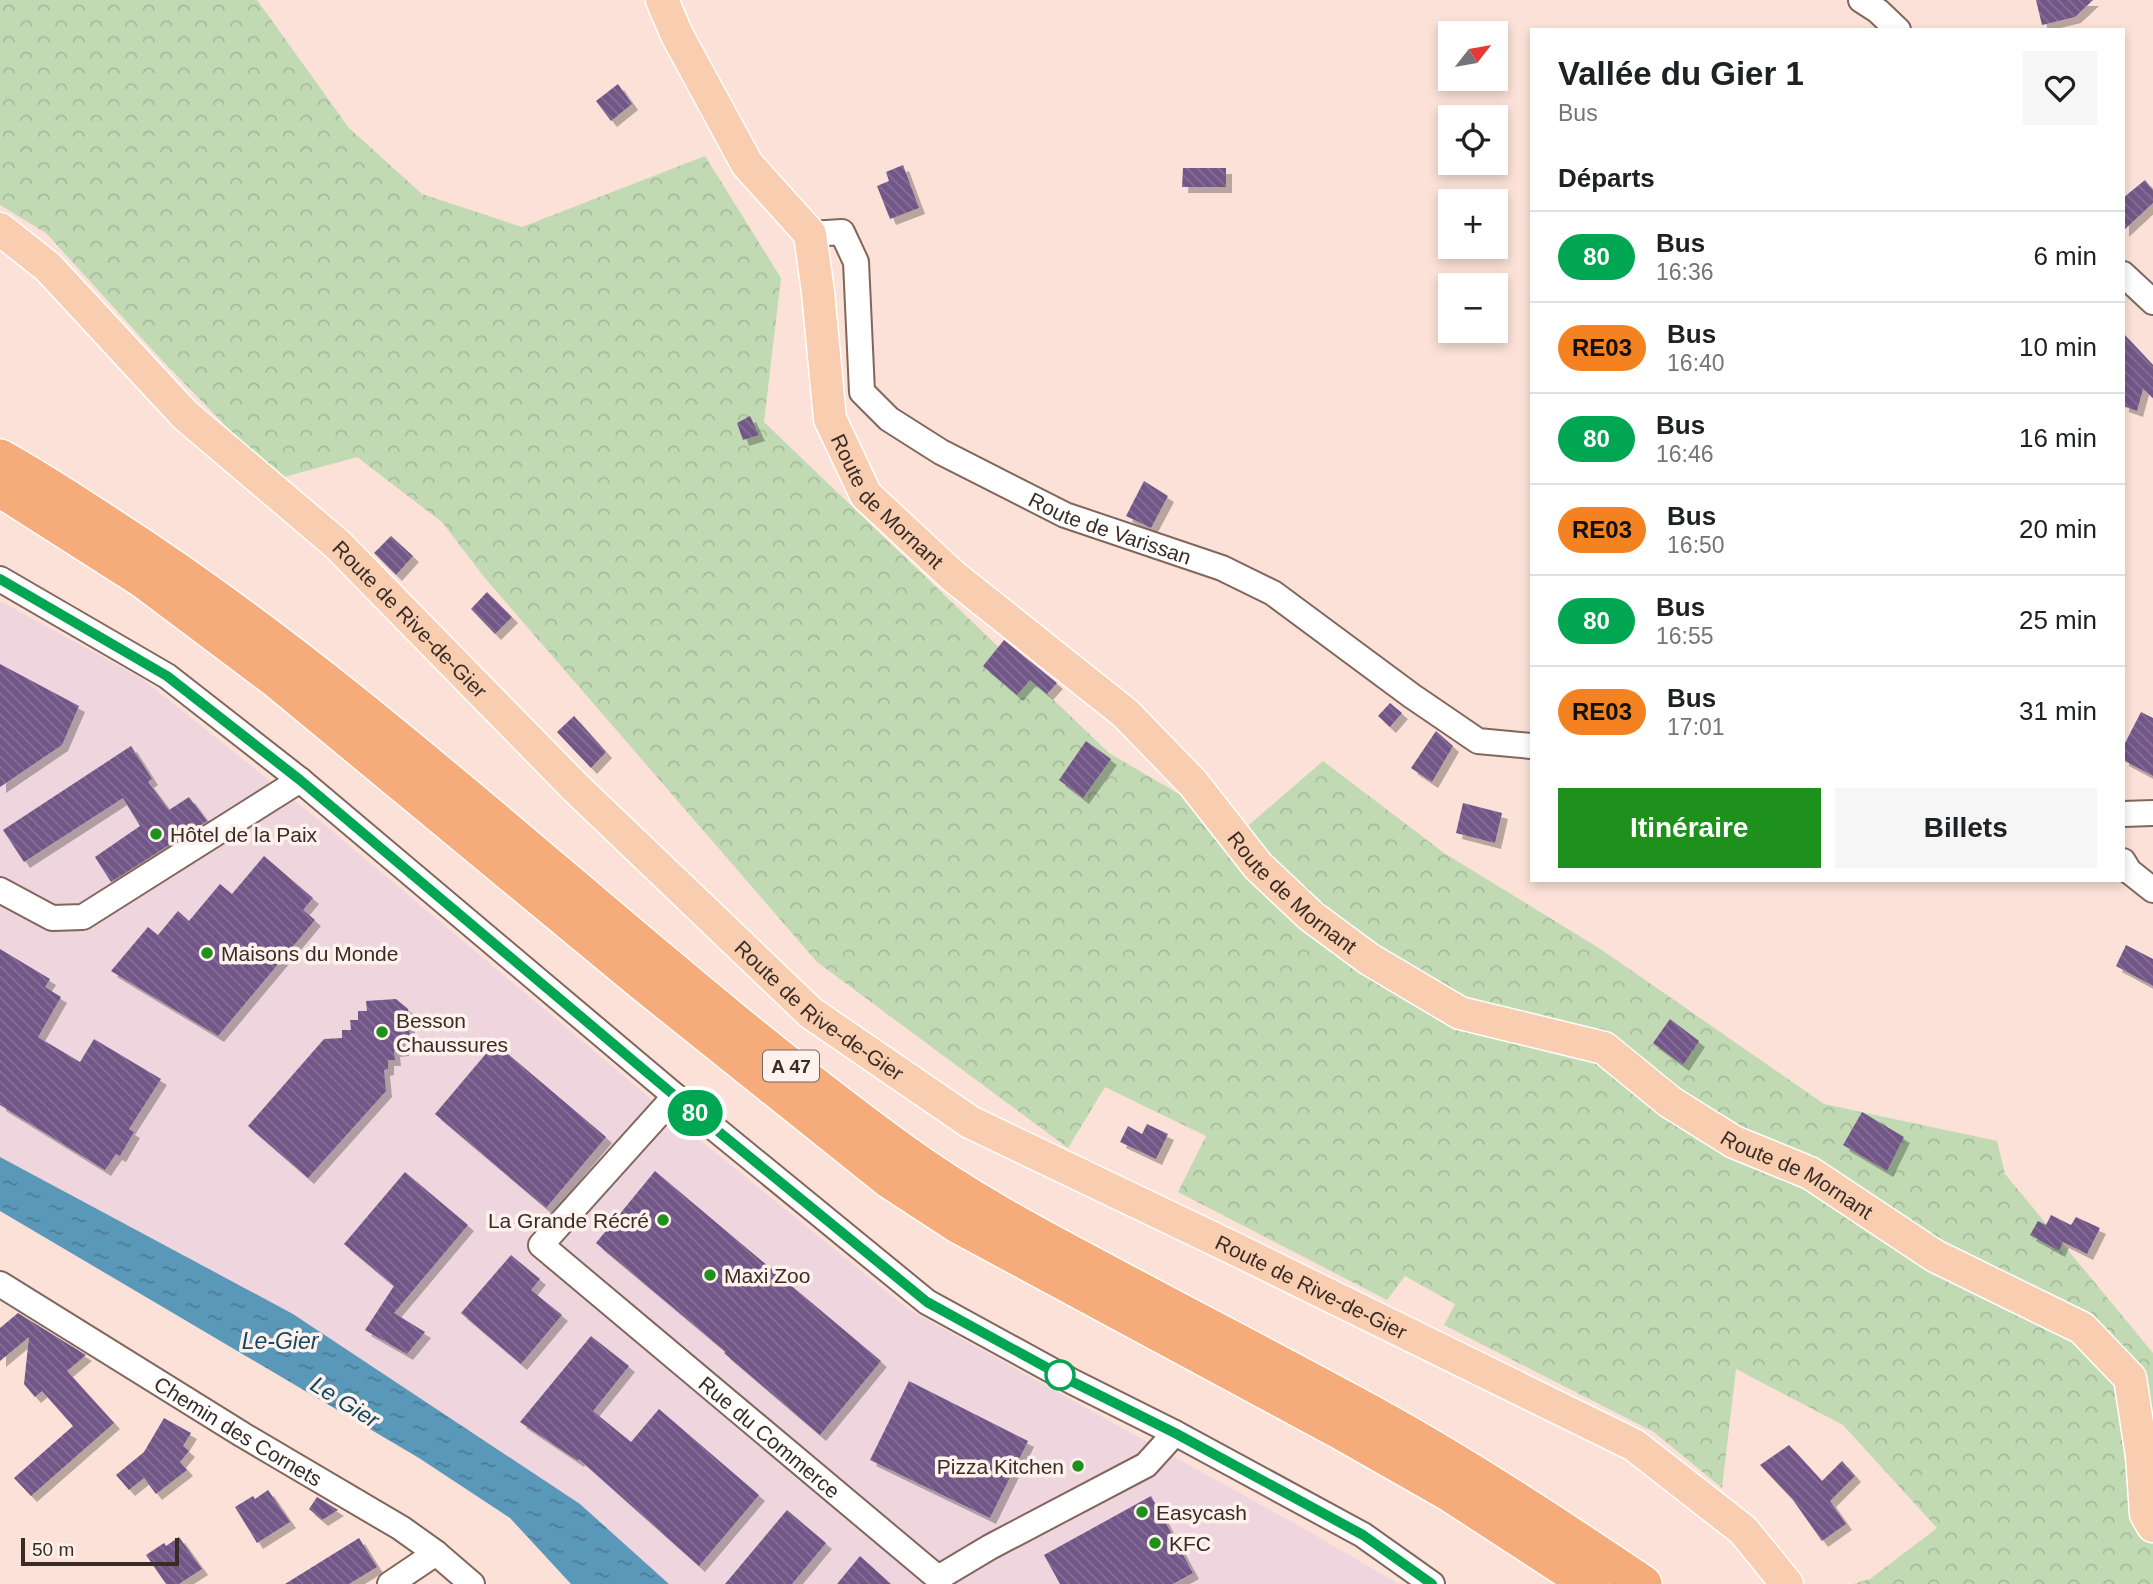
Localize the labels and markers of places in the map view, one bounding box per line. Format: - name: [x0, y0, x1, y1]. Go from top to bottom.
- place label: Hôtel de la Paix: [170, 823, 318, 846]
- marker: Hôtel de la Paix: [148, 826, 164, 842]
- place label: Maisons du Monde: [221, 942, 398, 965]
- marker: Maisons du Monde: [199, 945, 215, 961]
- place label: Besson Chaussures: [396, 1009, 508, 1056]
- marker: Besson Chaussures: [374, 1024, 390, 1040]
- place label: La Grande Récré: [488, 1209, 649, 1232]
- marker: La Grande Récré: [655, 1212, 671, 1228]
- place label: Maxi Zoo: [724, 1264, 810, 1287]
- marker: Maxi Zoo: [702, 1267, 718, 1283]
- unlabelled marker: [1045, 1360, 1075, 1390]
- place label: Pizza Kitchen: [937, 1455, 1064, 1478]
- marker: Pizza Kitchen: [1070, 1458, 1086, 1474]
- place label: Easycash: [1156, 1501, 1247, 1524]
- marker: Easycash: [1134, 1504, 1150, 1520]
- place label: KFC: [1169, 1532, 1211, 1555]
- marker: KFC: [1147, 1535, 1163, 1551]

